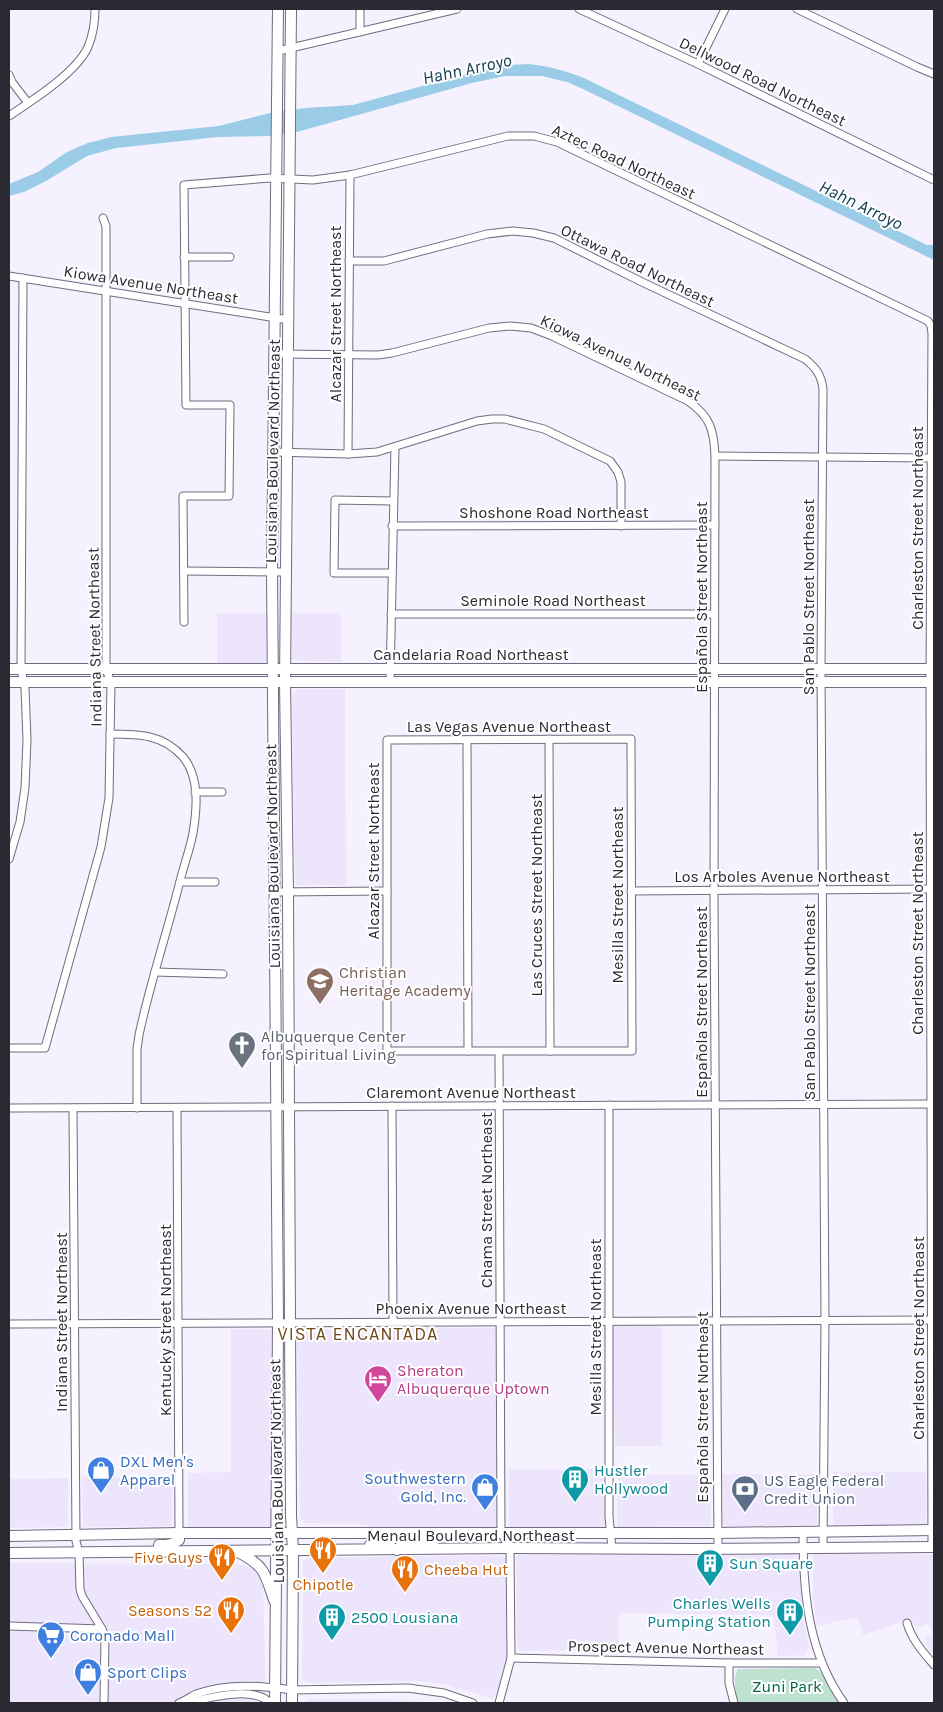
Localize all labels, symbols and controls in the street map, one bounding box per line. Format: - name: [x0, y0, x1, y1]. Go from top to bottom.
- street label: Dellwood Road Northeast: [676, 33, 849, 130]
- water label: Hahn Arroyo: [420, 49, 514, 89]
- street label: Aztec Road Northeast: [549, 120, 699, 203]
- water label: Hahn Arroyo: [816, 175, 907, 235]
- street label: Ottawa Road Northeast: [558, 220, 718, 311]
- street label: Alcazar Street Northeast: [326, 225, 345, 403]
- street label: Kiowa Avenue Northeast: [62, 261, 240, 308]
- street label: Kiowa Avenue Northeast: [537, 310, 704, 405]
- street label: Louisiana Boulevard Northeast: [261, 339, 284, 563]
- street label: Charleston Street Northeast: [908, 426, 927, 630]
- street label: San Pablo Street Northeast: [799, 499, 818, 695]
- street label: Española Street Northeast: [692, 501, 711, 693]
- street label: Shoshone Road Northeast: [459, 503, 649, 522]
- street label: Indiana Street Northeast: [83, 547, 106, 727]
- street label: Seminole Road Northeast: [460, 591, 646, 610]
- street label: Candelaria Road Northeast: [373, 645, 569, 664]
- street label: Las Vegas Avenue Northeast: [407, 717, 611, 736]
- street label: Louisiana Boulevard Northeast: [261, 744, 284, 968]
- street label: Alcazar Street Northeast: [364, 762, 383, 940]
- street label: Las Cruces Street Northeast: [527, 794, 546, 996]
- street label: Mesilla Street Northeast: [608, 807, 627, 983]
- street label: Charleston Street Northeast: [908, 831, 927, 1035]
- street label: Los Arboles Avenue Northeast: [674, 867, 890, 886]
- street label: San Pablo Street Northeast: [800, 904, 819, 1100]
- street label: Española Street Northeast: [692, 906, 711, 1098]
- place label: Christian Heritage Academy: [339, 963, 471, 1000]
- school or university icon: Christian Heritage Academy: [305, 966, 335, 1005]
- place label: Albuquerque Center for Spiritual Living: [261, 1027, 406, 1064]
- church icon: Albuquerque Center for Spiritual Living: [227, 1030, 257, 1069]
- street label: Claremont Avenue Northeast: [366, 1083, 576, 1102]
- street label: Chama Street Northeast: [477, 1112, 496, 1288]
- street label: Kentucky Street Northeast: [156, 1224, 175, 1416]
- street label: Indiana Street Northeast: [52, 1232, 71, 1412]
- street label: Charleston Street Northeast: [909, 1236, 928, 1440]
- street label: Mesilla Street Northeast: [586, 1239, 605, 1415]
- street label: Phoenix Avenue Northeast: [376, 1299, 566, 1318]
- street label: Española Street Northeast: [693, 1311, 712, 1503]
- district label: VISTA ENCANTADA: [278, 1323, 438, 1345]
- street label: Louisiana Boulevard Northeast: [265, 1359, 288, 1583]
- place label: Sheraton Albuquerque Uptown: [397, 1361, 550, 1398]
- hotel icon: Sheraton Albuquerque Uptown: [363, 1364, 393, 1403]
- place label: DXL Men's Apparel: [120, 1452, 194, 1489]
- shop icon: DXL Men's Apparel: [86, 1455, 116, 1494]
- place label: Hustler Hollywood: [594, 1461, 668, 1498]
- building icon: Hustler Hollywood: [560, 1464, 590, 1503]
- place label: Southwestern Gold, Inc.: [364, 1469, 466, 1506]
- place label: US Eagle Federal Credit Union: [764, 1471, 884, 1508]
- shop icon: Southwestern Gold, Inc.: [470, 1472, 500, 1511]
- bank icon: US Eagle Federal Credit Union: [730, 1474, 760, 1513]
- street label: Menaul Boulevard Northeast: [367, 1526, 575, 1545]
- restaurant icon: Chipotle: [308, 1535, 338, 1574]
- restaurant icon: Five Guys: [207, 1542, 237, 1581]
- place label: Five Guys: [134, 1548, 203, 1567]
- building icon: Sun Square: [695, 1548, 725, 1587]
- restaurant icon: Cheeba Hut: [390, 1554, 420, 1593]
- place label: Sun Square: [729, 1554, 813, 1573]
- place label: Cheeba Hut: [424, 1560, 508, 1579]
- place label: Chipotle: [292, 1575, 354, 1594]
- place label: Charles Wells Pumping Station: [647, 1594, 771, 1631]
- restaurant icon: Seasons 52: [216, 1595, 246, 1634]
- building icon: Charles Wells Pumping Station: [775, 1597, 805, 1636]
- place label: Seasons 52: [128, 1601, 212, 1620]
- building icon: 2500 Lousiana: [317, 1602, 347, 1641]
- place label: 2500 Lousiana: [351, 1608, 458, 1627]
- supermarket icon: Coronado Mall: [36, 1620, 66, 1659]
- place label: Coronado Mall: [70, 1626, 175, 1645]
- street label: Prospect Avenue Northeast: [568, 1636, 764, 1659]
- shop icon: Sport Clips: [73, 1657, 103, 1696]
- place label: Sport Clips: [107, 1663, 187, 1682]
- park label: Zuni Park: [752, 1677, 822, 1696]

